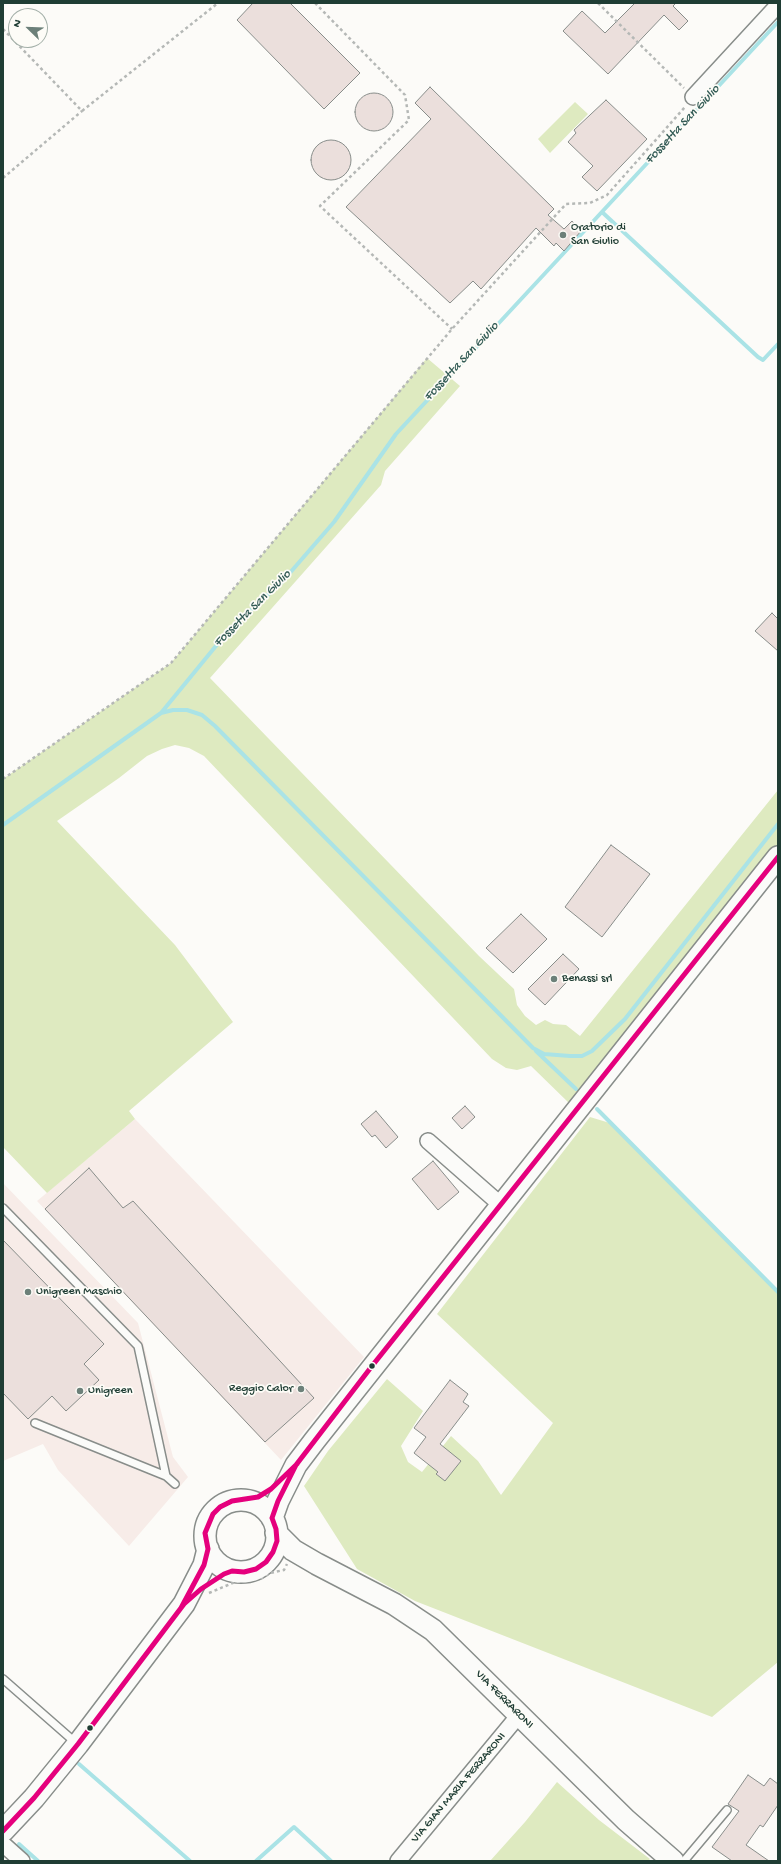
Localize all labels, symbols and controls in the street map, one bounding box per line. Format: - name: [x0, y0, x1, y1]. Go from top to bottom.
- north arrow: [8, 8, 48, 48]
- text: N: [11, 18, 25, 29]
- water label: Fossetta San Giulio: [642, 82, 724, 168]
- place label: Oratorio di San Giulio: [571, 221, 626, 249]
- marker: Oratorio di San Giulio: [558, 230, 568, 240]
- water label: Fossetta San Giulio: [421, 319, 503, 405]
- water label: Fossetta San Giulio: [211, 567, 295, 651]
- place label: Benassi srl: [562, 972, 612, 986]
- marker: Benassi srl: [549, 974, 559, 984]
- place label: Unigreen Maschio: [36, 1285, 122, 1299]
- marker: Unigreen Maschio: [23, 1287, 33, 1297]
- unlabelled marker: [367, 1361, 377, 1371]
- place label: Reggio Calor: [229, 1382, 293, 1396]
- place label: Unigreen: [88, 1384, 132, 1398]
- marker: Reggio Calor: [296, 1384, 306, 1394]
- marker: Unigreen: [75, 1386, 85, 1396]
- street label: VIA FERRARONI: [472, 1668, 536, 1732]
- unlabelled marker: [85, 1723, 95, 1733]
- street label: VIA GIAN MARIA FERRARONI: [409, 1730, 509, 1846]

